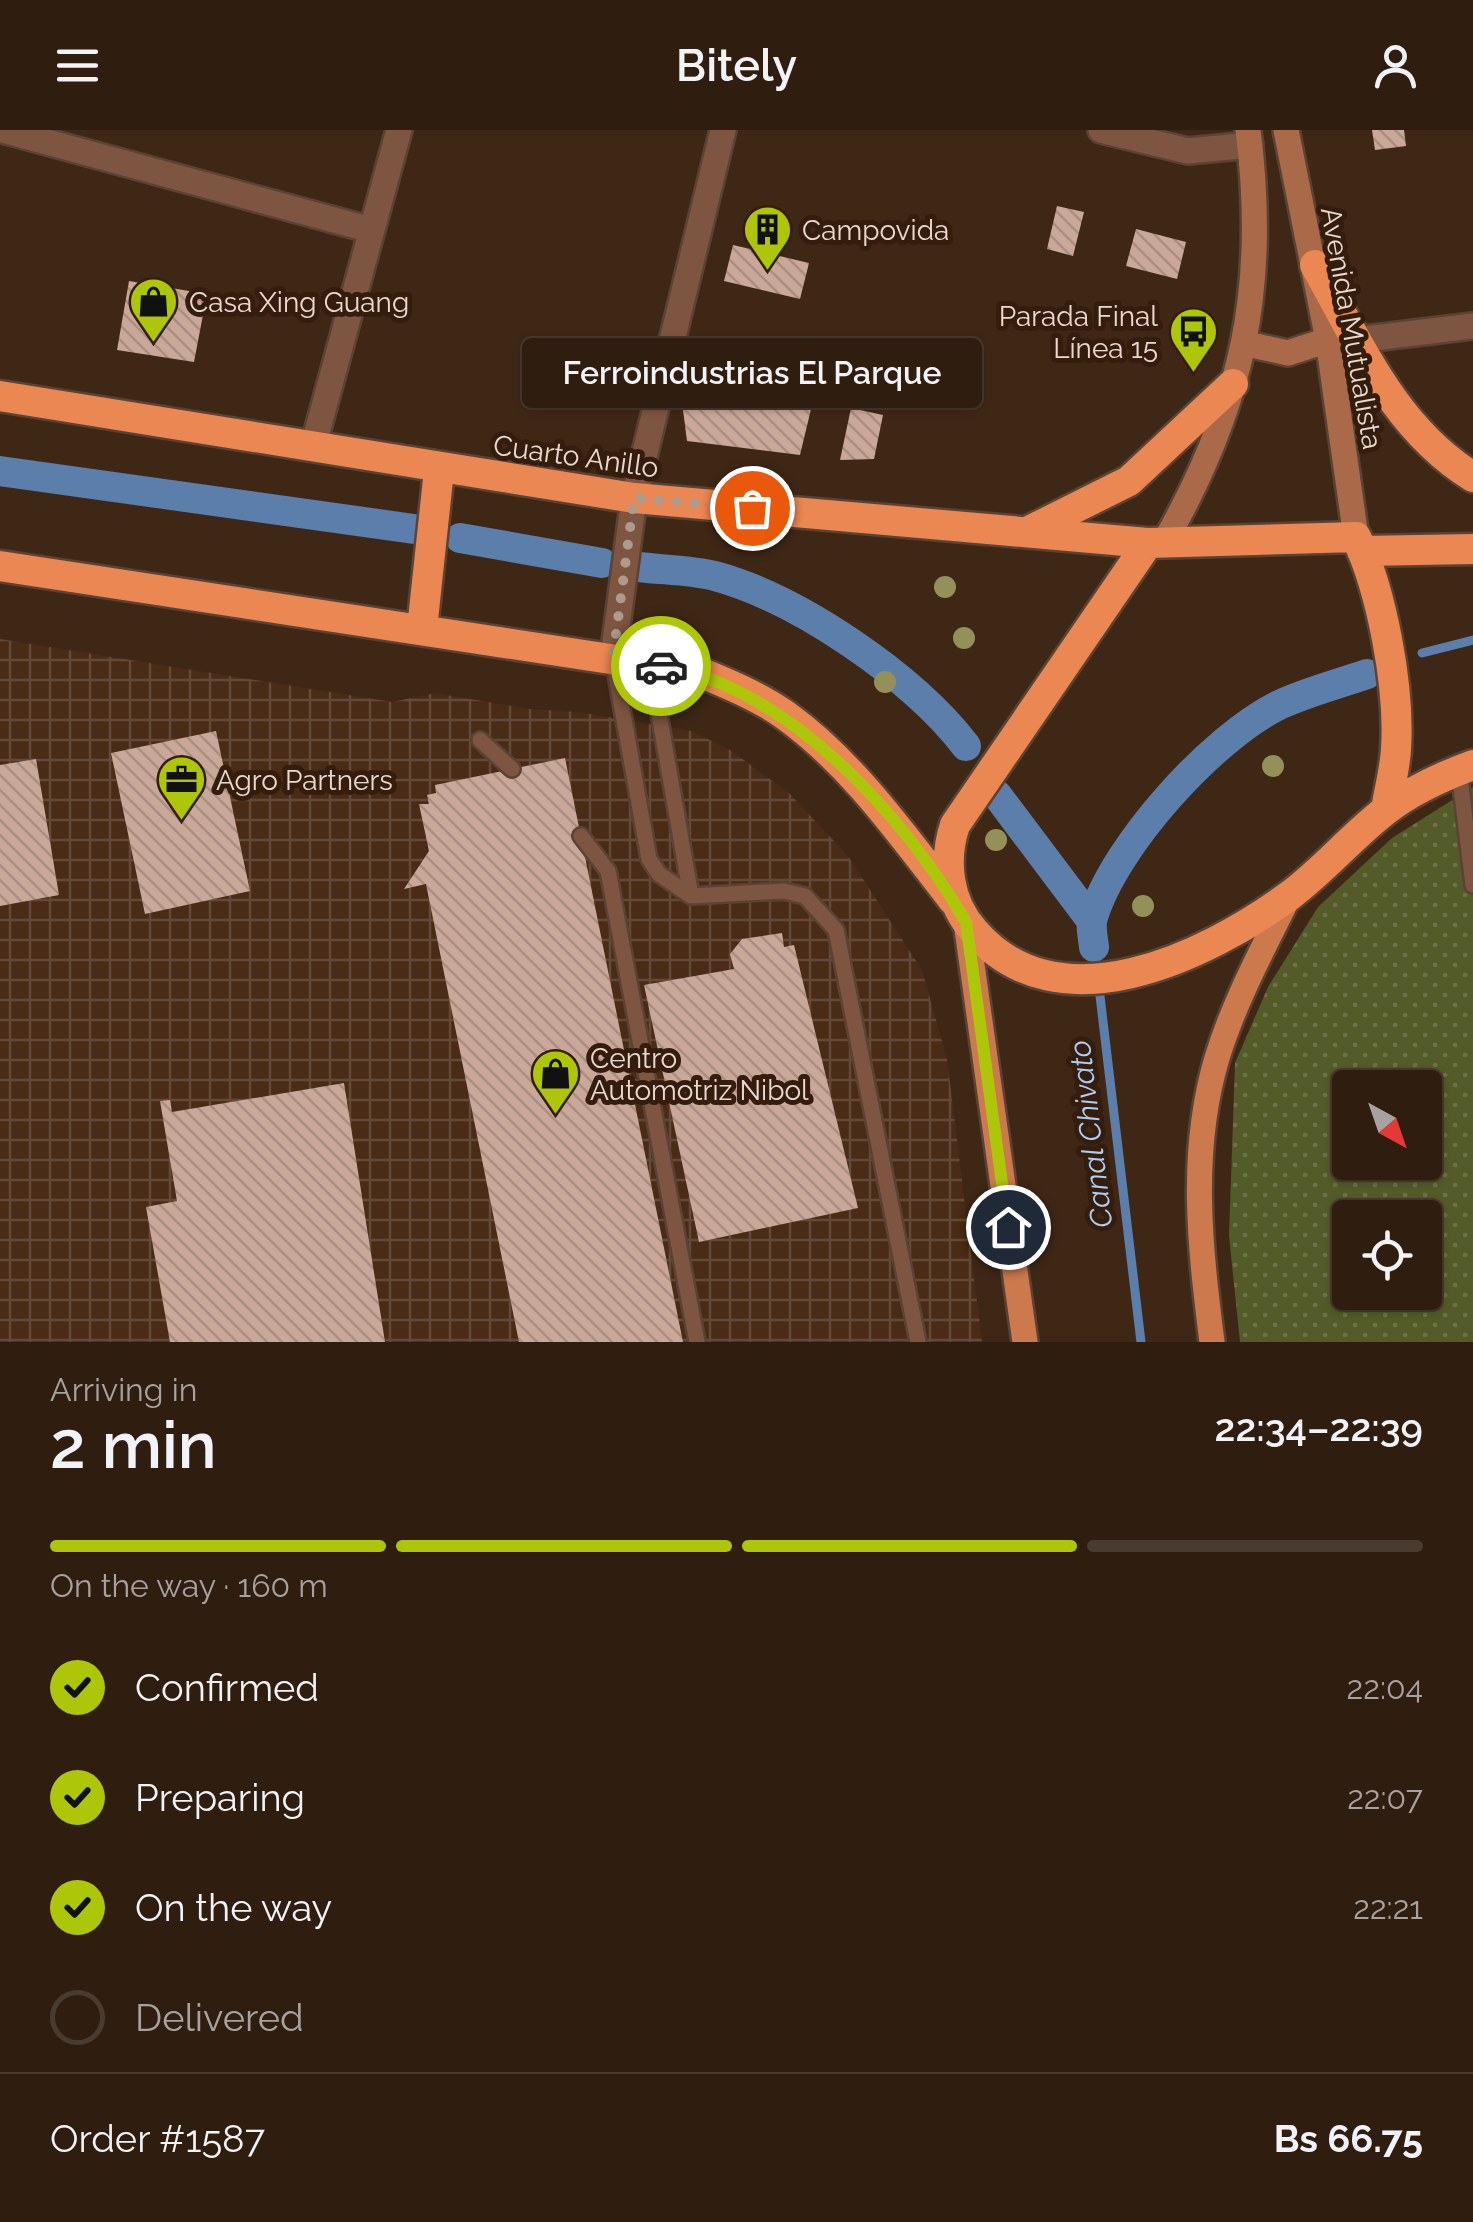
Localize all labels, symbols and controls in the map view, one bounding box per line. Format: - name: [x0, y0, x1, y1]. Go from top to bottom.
- icon: menu: [50, 38, 105, 93]
- icon: person: [1368, 38, 1423, 93]
- text: Bitely: [676, 39, 797, 92]
- building icon: Campovida: [741, 204, 793, 272]
- street label: Avenida Mutualista: [1314, 204, 1389, 452]
- place label: Campovida: [802, 214, 949, 247]
- shop icon: Casa Xing Guang: [128, 276, 180, 344]
- place label: Casa Xing Guang: [189, 286, 409, 319]
- place label: Parada Final Línea 15: [999, 300, 1158, 365]
- bus stop icon: Parada Final Línea 15: [1167, 306, 1219, 374]
- callout: Ferroindustrias El Parque: [522, 338, 982, 408]
- text: Ferroindustrias El Parque: [562, 354, 942, 391]
- street label: Cuarto Anillo: [491, 429, 661, 484]
- pin: [710, 466, 795, 551]
- icon: bag: [725, 481, 780, 536]
- courier: [611, 616, 711, 716]
- icon: car: [634, 639, 689, 694]
- office icon: Agro Partners: [155, 754, 207, 822]
- place label: Agro Partners: [216, 764, 393, 797]
- water label: Canal Chivato: [1062, 1038, 1119, 1230]
- place label: Centro Automotriz Nibol: [590, 1042, 809, 1107]
- shop icon: Centro Automotriz Nibol: [529, 1048, 581, 1116]
- north arrow: [1332, 1070, 1442, 1180]
- map controls: [1332, 1070, 1442, 1310]
- pin: [966, 1185, 1051, 1270]
- icon: home: [981, 1200, 1036, 1255]
- button: locate: [1332, 1200, 1442, 1310]
- text: Arriving in: [50, 1371, 197, 1408]
- text: 22:34–22:39: [1215, 1405, 1423, 1450]
- text: 2 min: [50, 1407, 217, 1483]
- text: On the way · 160 m: [50, 1567, 328, 1604]
- icon: check: [50, 1660, 105, 1715]
- text: Confirmed: [135, 1665, 319, 1710]
- text: 22:04: [1347, 1669, 1423, 1706]
- icon: check: [50, 1770, 105, 1825]
- text: Preparing: [135, 1775, 305, 1820]
- text: 22:07: [1347, 1779, 1423, 1816]
- icon: check: [50, 1880, 105, 1935]
- text: On the way: [135, 1885, 332, 1930]
- text: 22:21: [1353, 1889, 1423, 1926]
- text: Delivered: [135, 1995, 304, 2040]
- text: Order #1587: [50, 2116, 265, 2161]
- text: Bs 66.75: [1274, 2116, 1423, 2161]

